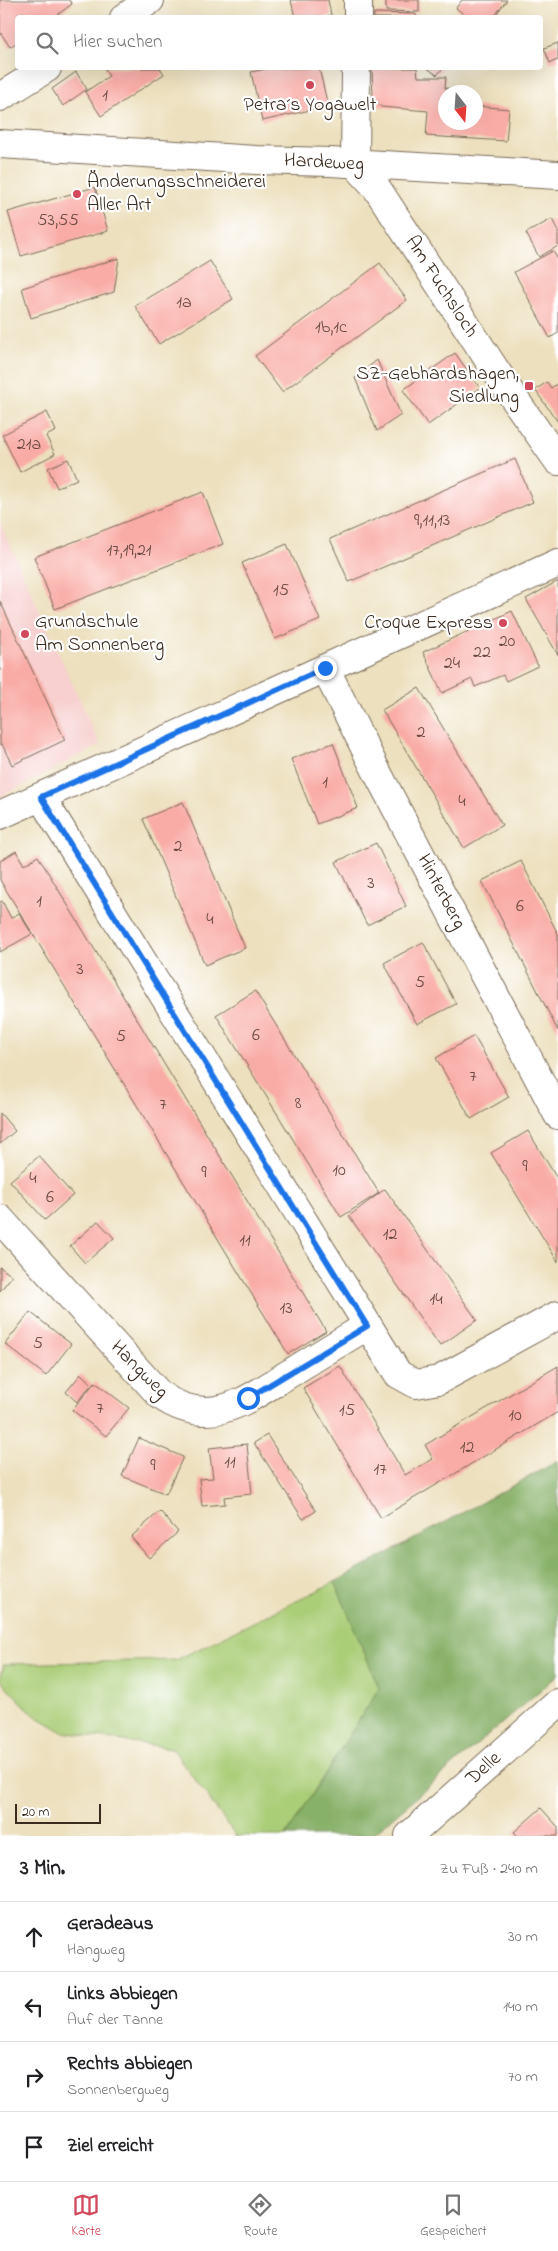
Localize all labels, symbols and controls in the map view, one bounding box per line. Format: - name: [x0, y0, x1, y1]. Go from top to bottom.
- search box: [15, 15, 543, 70]
- icon: search: [33, 29, 61, 57]
- text: Hier suchen: [73, 29, 162, 56]
- marker: Petra´s Yogawelt: [304, 79, 316, 91]
- house number: 1: [102, 83, 108, 109]
- north arrow: [438, 85, 483, 130]
- place label: Petra´s Yogawelt: [244, 91, 377, 121]
- street label: Hardeweg: [283, 146, 365, 181]
- place label: Änderungsschneiderei Aller Art: [87, 168, 266, 220]
- marker: Änderungsschneiderei Aller Art: [71, 188, 83, 200]
- house number: 53,55: [37, 208, 79, 234]
- street label: Am Fuchsloch: [397, 230, 485, 344]
- house number: 1a: [176, 290, 192, 316]
- house number: 1b,1c: [315, 315, 347, 341]
- place label: SZ-Gebhardshagen, Siedlung: [356, 360, 519, 413]
- marker: SZ-Gebhardshagen, Siedlung: [523, 380, 535, 392]
- house number: 21a: [17, 432, 41, 458]
- house number: 9,11,13: [414, 508, 450, 534]
- house number: 17,19,21: [106, 538, 152, 564]
- house number: 15: [273, 578, 289, 604]
- place label: Grundschule Am Sonnenberg: [35, 608, 164, 661]
- place label: Croque Express: [364, 609, 493, 638]
- marker: Croque Express: [497, 617, 509, 629]
- marker: Grundschule Am Sonnenberg: [19, 628, 31, 640]
- house number: 20: [499, 629, 516, 655]
- house number: 22: [473, 640, 491, 666]
- house number: 24: [444, 651, 461, 677]
- route end: [314, 657, 337, 680]
- house number: 2: [417, 720, 426, 746]
- house number: 1: [322, 770, 328, 796]
- house number: 4: [458, 789, 466, 815]
- house number: 2: [174, 834, 183, 860]
- street label: Hinterberg: [408, 849, 473, 935]
- house number: 3: [367, 871, 375, 897]
- house number: 1: [36, 889, 42, 915]
- house number: 6: [516, 894, 524, 920]
- house number: 4: [206, 907, 214, 933]
- house number: 3: [76, 957, 84, 983]
- house number: 5: [415, 970, 425, 996]
- house number: 6: [252, 1023, 260, 1049]
- house number: 5: [116, 1024, 126, 1050]
- house number: 7: [469, 1064, 477, 1090]
- house number: 8: [295, 1091, 302, 1117]
- house number: 7: [159, 1092, 167, 1118]
- house number: 9: [522, 1154, 528, 1180]
- house number: 10: [332, 1158, 346, 1184]
- house number: 9: [201, 1160, 207, 1186]
- house number: 4: [29, 1166, 37, 1192]
- house number: 6: [46, 1185, 54, 1211]
- house number: 12: [383, 1222, 397, 1248]
- house number: 11: [239, 1228, 251, 1254]
- house number: 14: [429, 1287, 443, 1313]
- house number: 13: [279, 1296, 293, 1322]
- house number: 5: [33, 1331, 43, 1357]
- street label: Hangweg: [102, 1334, 175, 1407]
- route start: [237, 1387, 260, 1410]
- house number: 7: [96, 1396, 104, 1422]
- house number: 15: [339, 1398, 355, 1424]
- house number: 10: [508, 1403, 522, 1429]
- house number: 12: [460, 1435, 474, 1461]
- house number: 11: [224, 1450, 236, 1476]
- house number: 9: [150, 1453, 156, 1479]
- house number: 17: [373, 1457, 387, 1483]
- street label: Delle: [459, 1745, 508, 1794]
- scale bar: [15, 1801, 101, 1824]
- text: 20 m: [22, 1802, 49, 1823]
- text: 3 Min.: [20, 1854, 65, 1884]
- text: Zu Fuß · 240 m: [440, 1857, 538, 1881]
- text: Geradeaus: [67, 1911, 154, 1938]
- icon: ahead: [20, 1923, 48, 1951]
- text: 30 m: [508, 1925, 538, 1949]
- text: Hangweg: [67, 1938, 125, 1962]
- text: Links abbiegen: [67, 1981, 178, 2008]
- icon: left: [20, 1993, 48, 2021]
- text: 140 m: [503, 1995, 538, 2019]
- text: Auf der Tanne: [67, 2008, 163, 2032]
- text: Rechts abbiegen: [67, 2051, 192, 2078]
- icon: right: [20, 2063, 48, 2091]
- text: 70 m: [508, 2065, 538, 2089]
- text: Sonnenbergweg: [67, 2078, 169, 2102]
- icon: arrive: [20, 2133, 48, 2161]
- text: Ziel erreicht: [67, 2133, 154, 2160]
- tab: Karte: [71, 2191, 101, 2242]
- tab: Route: [243, 2191, 277, 2242]
- tab: Gespeichert: [420, 2191, 487, 2242]

